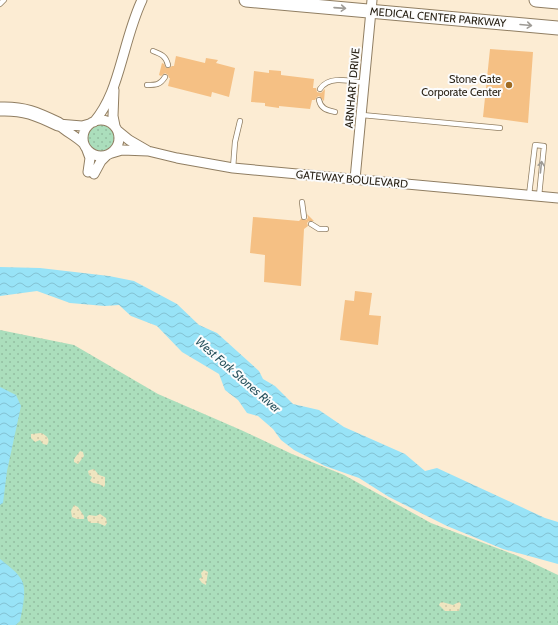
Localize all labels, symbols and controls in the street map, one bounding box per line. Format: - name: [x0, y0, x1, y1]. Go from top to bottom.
- street label: MEDICAL CENTER PARKWAY: [369, 4, 507, 30]
- one-way arrow: [333, 5, 346, 12]
- one-way arrow: [519, 21, 532, 28]
- street label: ARNHART DRIVE: [342, 47, 362, 129]
- place label: Stone Gate Corporate Center: [421, 72, 502, 99]
- marker: Stone Gate Corporate Center: [504, 80, 514, 90]
- one-way arrow: [538, 161, 545, 174]
- street label: GATEWAY BOULEVARD: [295, 167, 409, 191]
- water label: West Fork Stones River: [193, 334, 285, 417]

